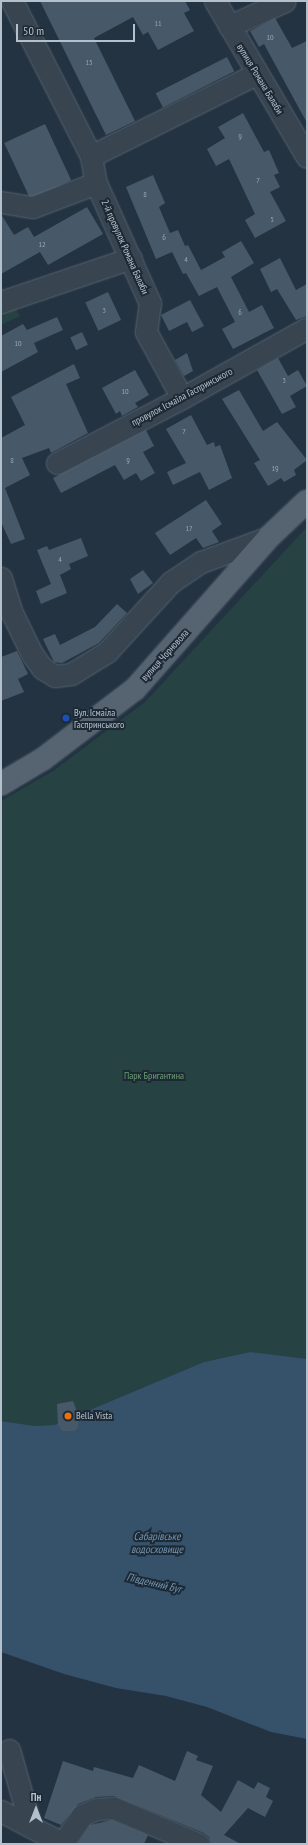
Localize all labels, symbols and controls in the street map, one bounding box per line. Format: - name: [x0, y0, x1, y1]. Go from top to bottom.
- scale bar: [18, 16, 137, 42]
- house number: 11: [154, 19, 162, 29]
- text: 50 m: [23, 23, 44, 38]
- house number: 10: [266, 33, 274, 43]
- street label: вулиця Романа Балаби: [234, 42, 286, 116]
- house number: 15: [85, 58, 93, 68]
- house number: 9: [238, 132, 242, 142]
- house number: 7: [256, 176, 260, 186]
- house number: 8: [143, 190, 147, 200]
- street label: 2-й провулок Романа Балаби: [99, 198, 151, 296]
- house number: 5: [270, 215, 274, 225]
- house number: 6: [162, 233, 166, 243]
- house number: 12: [38, 240, 46, 250]
- house number: 4: [184, 255, 188, 265]
- house number: 3: [102, 306, 106, 316]
- house number: 6: [238, 308, 242, 318]
- house number: 10: [14, 339, 22, 349]
- street label: провулок Ісмаїла Гаспринського: [129, 365, 235, 429]
- house number: 3: [282, 376, 286, 386]
- house number: 10: [121, 387, 129, 397]
- house number: 7: [182, 427, 186, 437]
- house number: 8: [10, 456, 14, 466]
- house number: 9: [126, 456, 130, 466]
- house number: 19: [271, 464, 279, 474]
- house number: 17: [185, 524, 193, 534]
- house number: 4: [58, 555, 62, 565]
- street label: вулиця Чорновола: [139, 627, 191, 683]
- place label: Вул. Ісмаїла Гаспринського: [74, 706, 124, 730]
- marker: Вул. Ісмаїла Гаспринського: [61, 713, 71, 723]
- park label: Парк Бригантина: [124, 1070, 184, 1082]
- place label: Bella Vista: [76, 1410, 113, 1422]
- marker: Bella Vista: [63, 1411, 73, 1421]
- water label: Сабарівське водосховище: [131, 1530, 183, 1556]
- water label: Південний Буг: [125, 1570, 183, 1596]
- north arrow: [16, 1789, 56, 1829]
- text: Пн: [31, 1790, 41, 1804]

